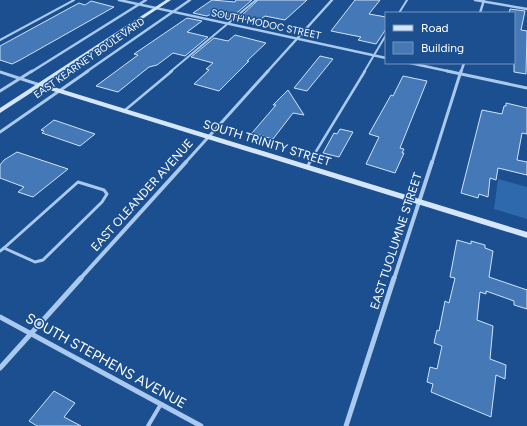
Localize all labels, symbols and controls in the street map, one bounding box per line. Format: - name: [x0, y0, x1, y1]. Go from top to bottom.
- street label: SOUTH MODOC STREET: [210, 6, 323, 42]
- legend: [385, 12, 515, 64]
- street label: EAST KEARNEY BOULEVARD: [31, 15, 147, 101]
- text: Road: [421, 21, 449, 35]
- text: Building: [421, 41, 464, 55]
- street label: SOUTH TRINITY STREET: [201, 117, 333, 169]
- street label: EAST OLEANDER AVENUE: [88, 136, 196, 254]
- street label: EAST TUOLUMNE STREET: [367, 170, 425, 311]
- street label: SOUTH STEPHENS AVENUE: [23, 310, 189, 412]

